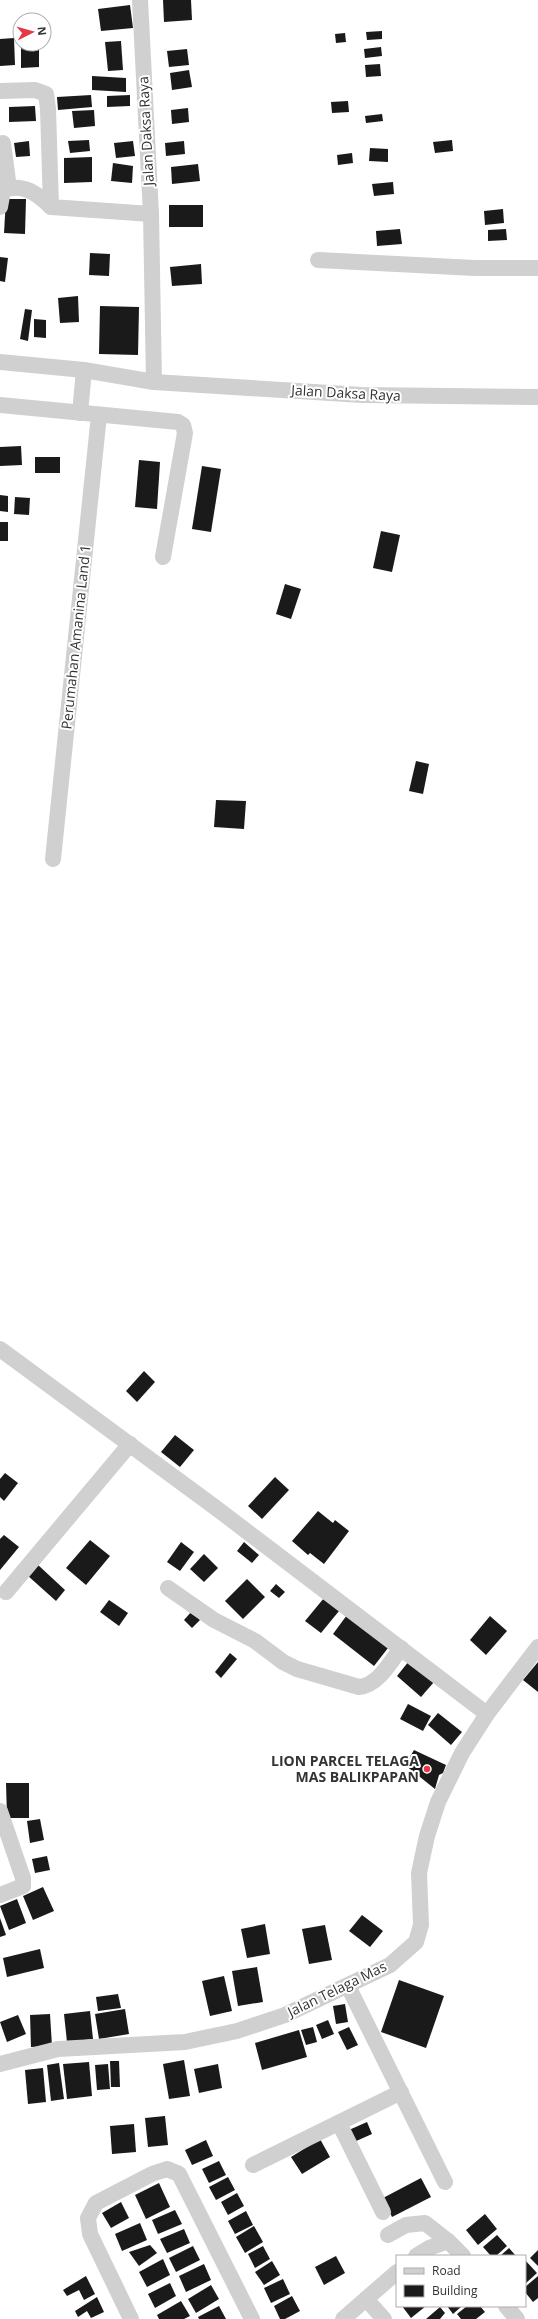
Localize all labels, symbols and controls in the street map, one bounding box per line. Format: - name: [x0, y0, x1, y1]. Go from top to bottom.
- north arrow: [12, 12, 52, 52]
- text: N: [35, 26, 50, 36]
- street label: Jalan Daksa Raya: [133, 76, 158, 188]
- street label: Jalan Daksa Raya: [289, 380, 401, 405]
- street label: Perumahan Amanina Land 1: [56, 544, 95, 730]
- place label: LION PARCEL TELAGA MAS BALIKPAPAN: [271, 1751, 419, 1786]
- marker: LION PARCEL TELAGA MAS BALIKPAPAN: [422, 1764, 432, 1774]
- street label: Jalan Telaga Mas: [282, 1956, 390, 2022]
- legend: [396, 2255, 526, 2307]
- text: Road: [432, 2262, 461, 2279]
- text: Building: [432, 2282, 478, 2299]

